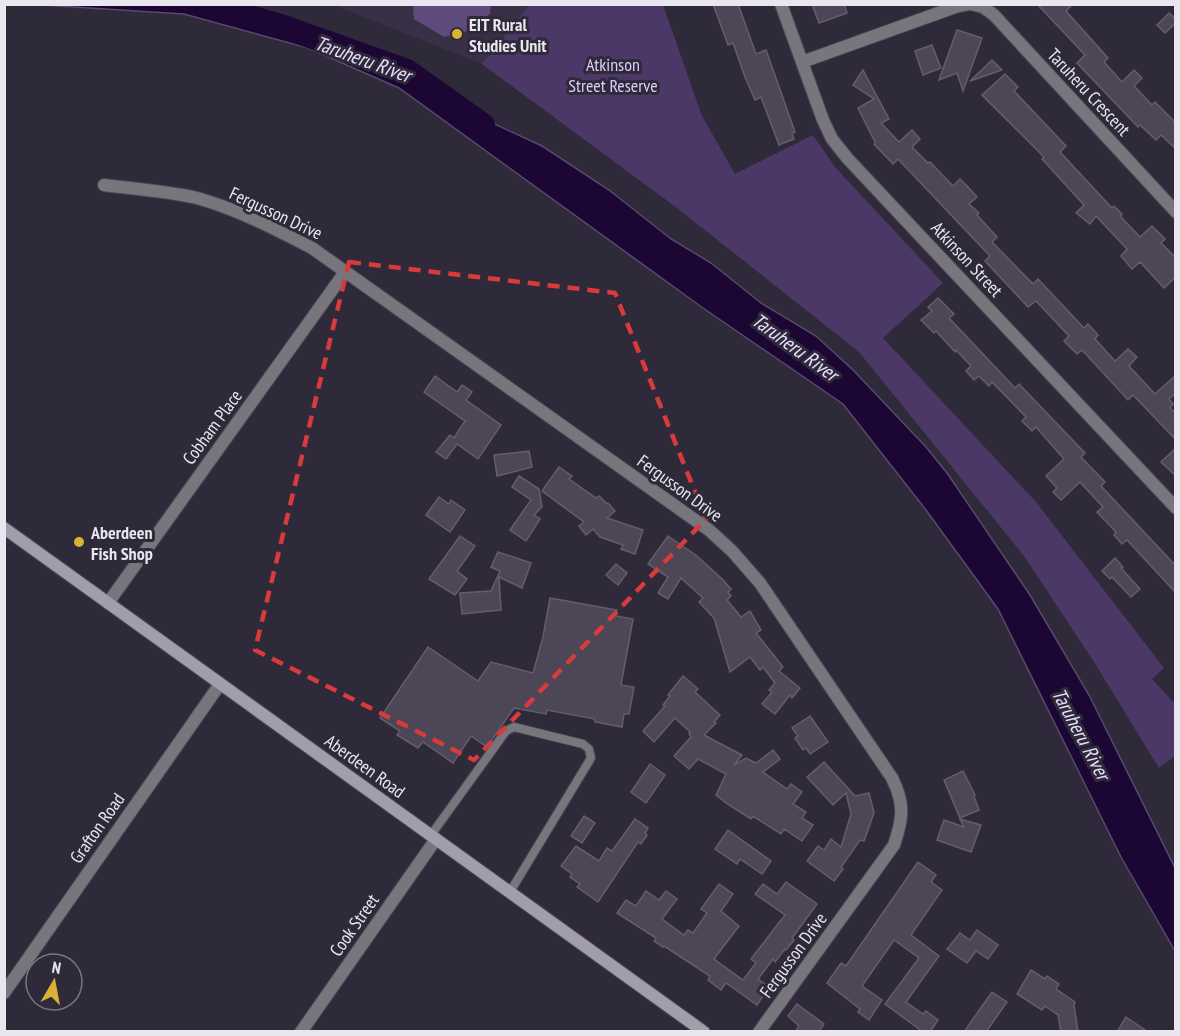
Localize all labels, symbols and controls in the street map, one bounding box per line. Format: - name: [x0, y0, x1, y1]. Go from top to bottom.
- place label: EIT Rural Studies Unit: [469, 13, 547, 57]
- marker: EIT Rural Studies Unit: [450, 27, 464, 41]
- water label: Taruheru River: [311, 30, 417, 89]
- street label: Taruheru Crescent: [1043, 43, 1135, 141]
- park label: Atkinson Street Reserve: [568, 53, 658, 97]
- street label: Fergusson Drive: [226, 181, 326, 245]
- street label: Atkinson Street: [926, 216, 1008, 302]
- water label: Taruheru River: [747, 307, 845, 388]
- street label: Cobham Place: [177, 385, 247, 469]
- street label: Fergusson Drive: [633, 449, 727, 527]
- place label: Aberdeen Fish Shop: [90, 521, 153, 565]
- marker: Aberdeen Fish Shop: [72, 535, 86, 549]
- water label: Taruheru River: [1046, 684, 1117, 787]
- street label: Aberdeen Road: [320, 729, 410, 803]
- street label: Grafton Road: [65, 788, 129, 868]
- street label: Cook Street: [324, 889, 384, 961]
- street label: Fergusson Drive: [754, 908, 832, 1002]
- north arrow: [24, 952, 84, 1012]
- text: N: [51, 957, 63, 978]

